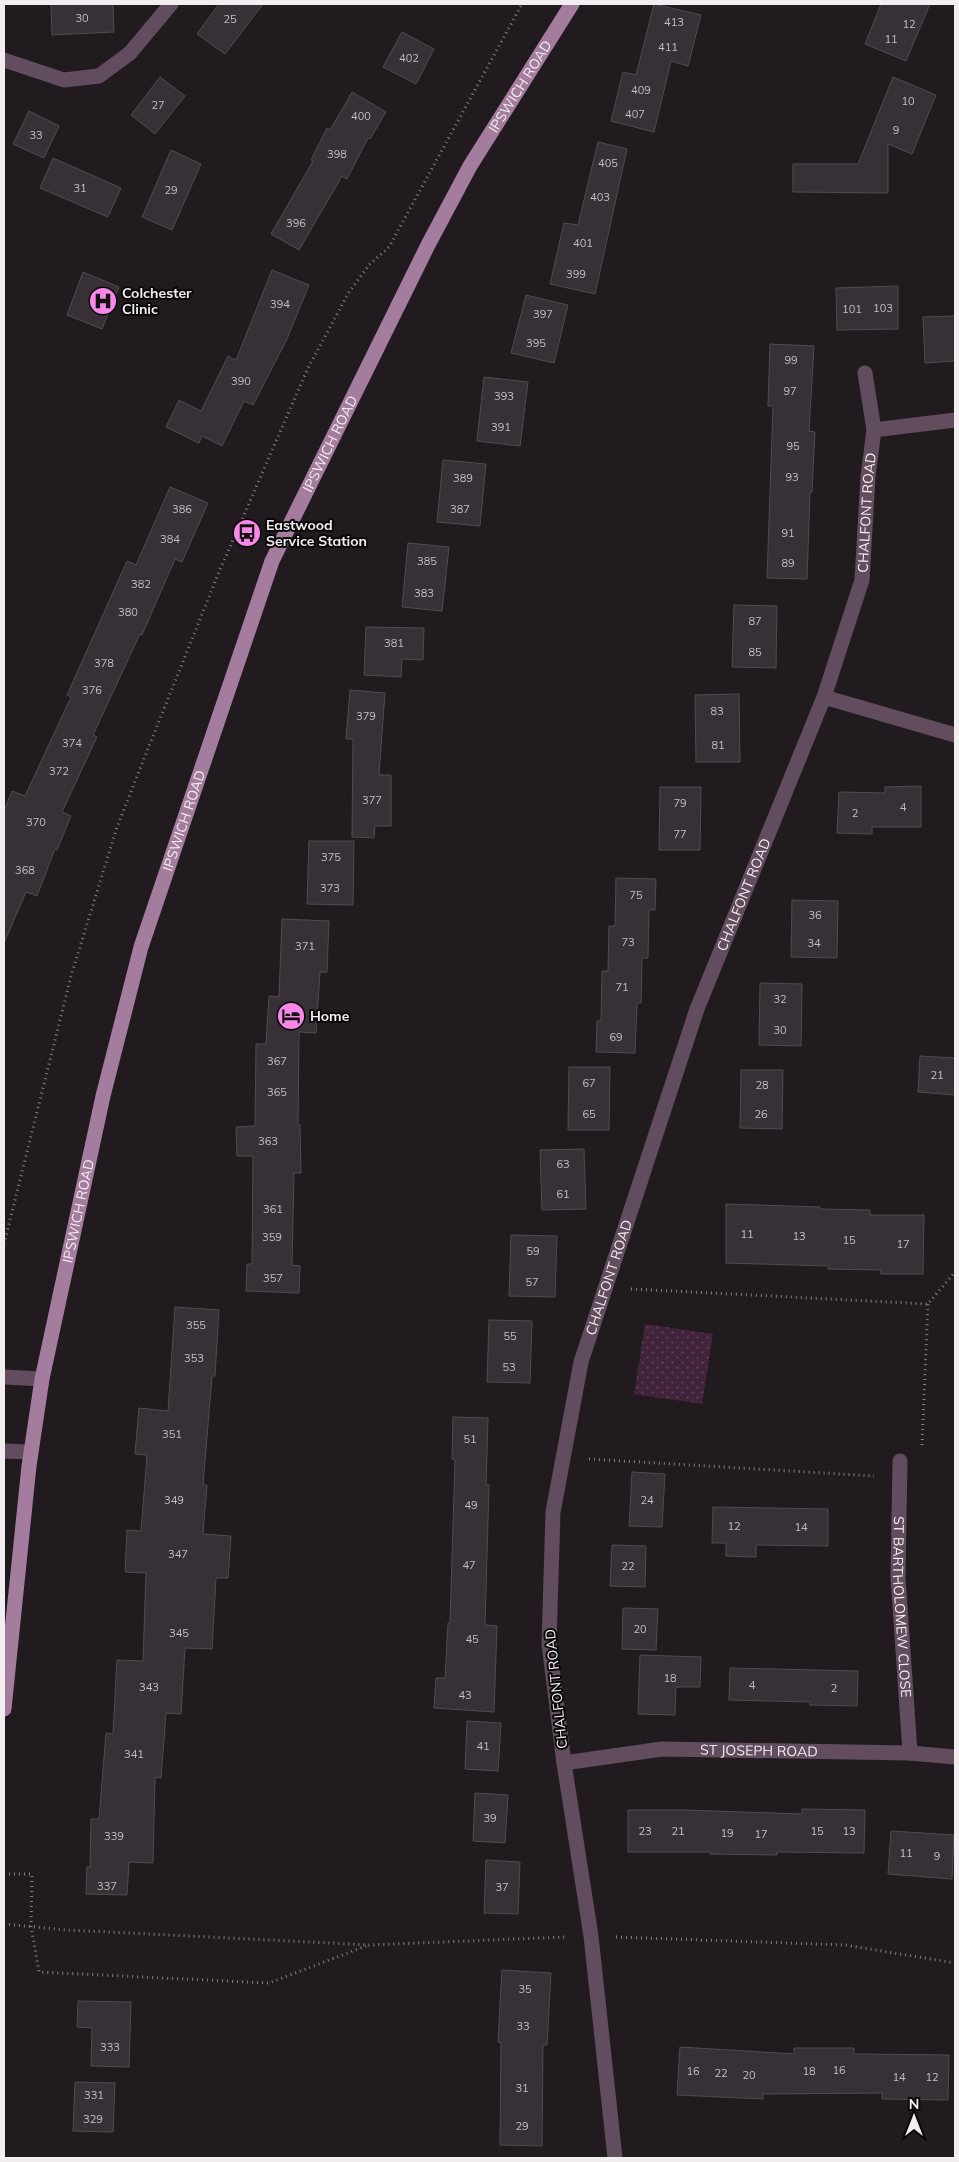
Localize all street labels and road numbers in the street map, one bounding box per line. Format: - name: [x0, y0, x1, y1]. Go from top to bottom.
- street label: IPSWICH ROAD: [484, 37, 556, 136]
- street label: IPSWICH ROAD: [298, 392, 361, 495]
- street label: CHALFONT ROAD: [853, 451, 880, 573]
- street label: IPSWICH ROAD: [158, 768, 209, 873]
- street label: CHALFONT ROAD: [713, 836, 775, 954]
- street label: IPSWICH ROAD: [58, 1158, 98, 1265]
- street label: CHALFONT ROAD: [581, 1217, 636, 1337]
- street label: ST BARTHOLOMEW CLOSE: [889, 1516, 915, 1698]
- street label: CHALFONT ROAD: [541, 1628, 571, 1750]
- street label: ST JOSEPH ROAD: [700, 1741, 818, 1761]

